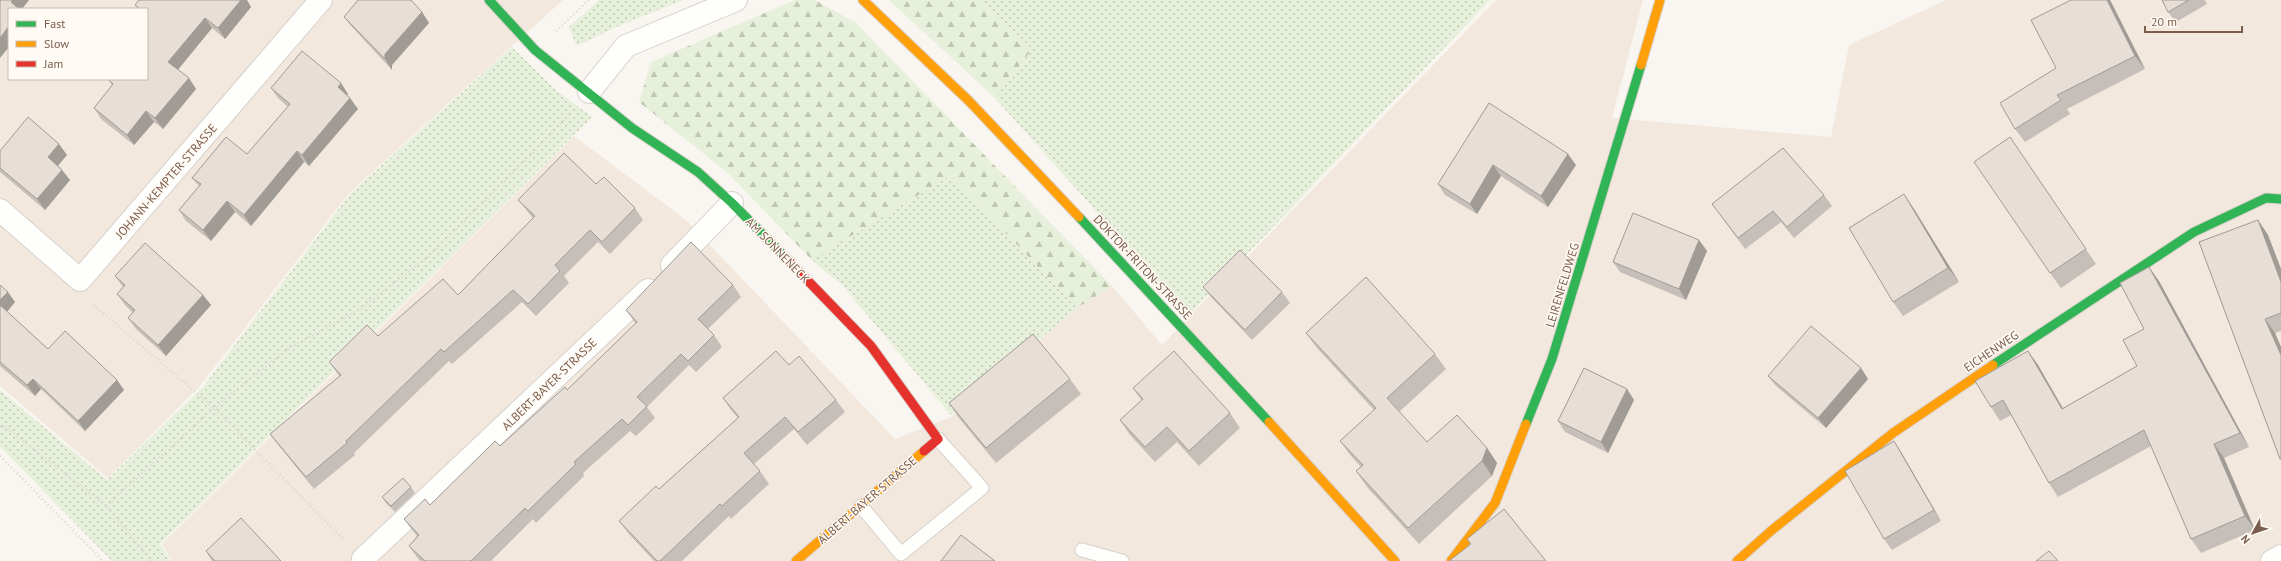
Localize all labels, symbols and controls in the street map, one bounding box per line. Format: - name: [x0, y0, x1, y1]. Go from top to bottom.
- legend: [8, 8, 148, 80]
- scale bar: [2145, 8, 2242, 34]
- text: 20 m: [2151, 14, 2177, 29]
- text: Fast: [44, 16, 65, 31]
- text: Slow: [44, 36, 69, 51]
- text: Jam: [43, 56, 63, 71]
- street label: JOHANN-KEMPTER-STRASSE: [111, 121, 220, 242]
- street label: DOKTOR-FRITON-STRASSE: [1091, 211, 1195, 323]
- street label: AM SONNENECK: [743, 214, 813, 286]
- street label: LEIRENFELDWEG: [1542, 241, 1582, 329]
- street label: EICHENWEG: [1961, 327, 2021, 375]
- street label: ALBERT-BAYER-STRASSE: [498, 335, 600, 433]
- street label: ALBERT-BAYER-STRASSE: [814, 453, 920, 547]
- north arrow: [2233, 513, 2273, 553]
- text: N: [2238, 532, 2253, 547]

